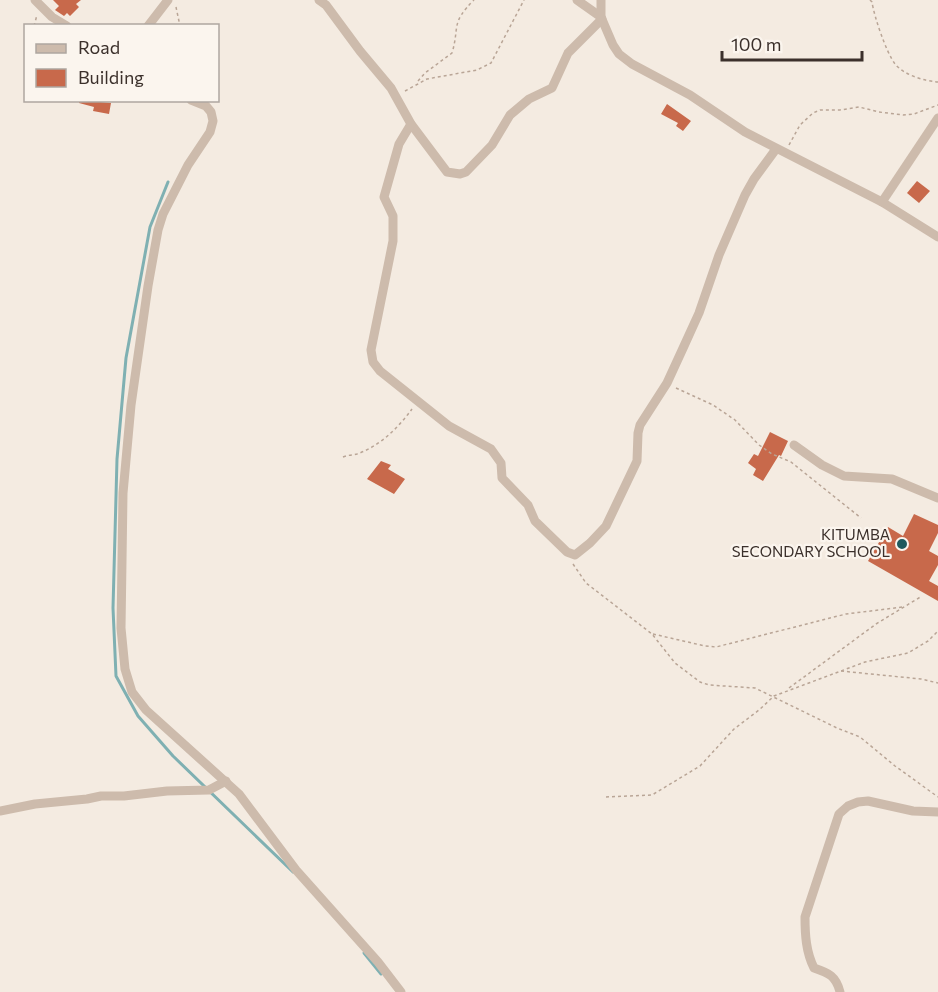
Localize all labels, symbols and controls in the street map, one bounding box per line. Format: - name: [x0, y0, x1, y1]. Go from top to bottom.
- legend: [24, 24, 219, 102]
- scale bar: [722, 24, 862, 62]
- text: 100 m: [731, 33, 781, 55]
- text: Road: [78, 36, 120, 58]
- text: Building: [78, 66, 144, 88]
- place label: KITUMBA SECONDARY SCHOOL: [732, 525, 890, 560]
- marker: KITUMBA SECONDARY SCHOOL: [895, 537, 909, 551]

